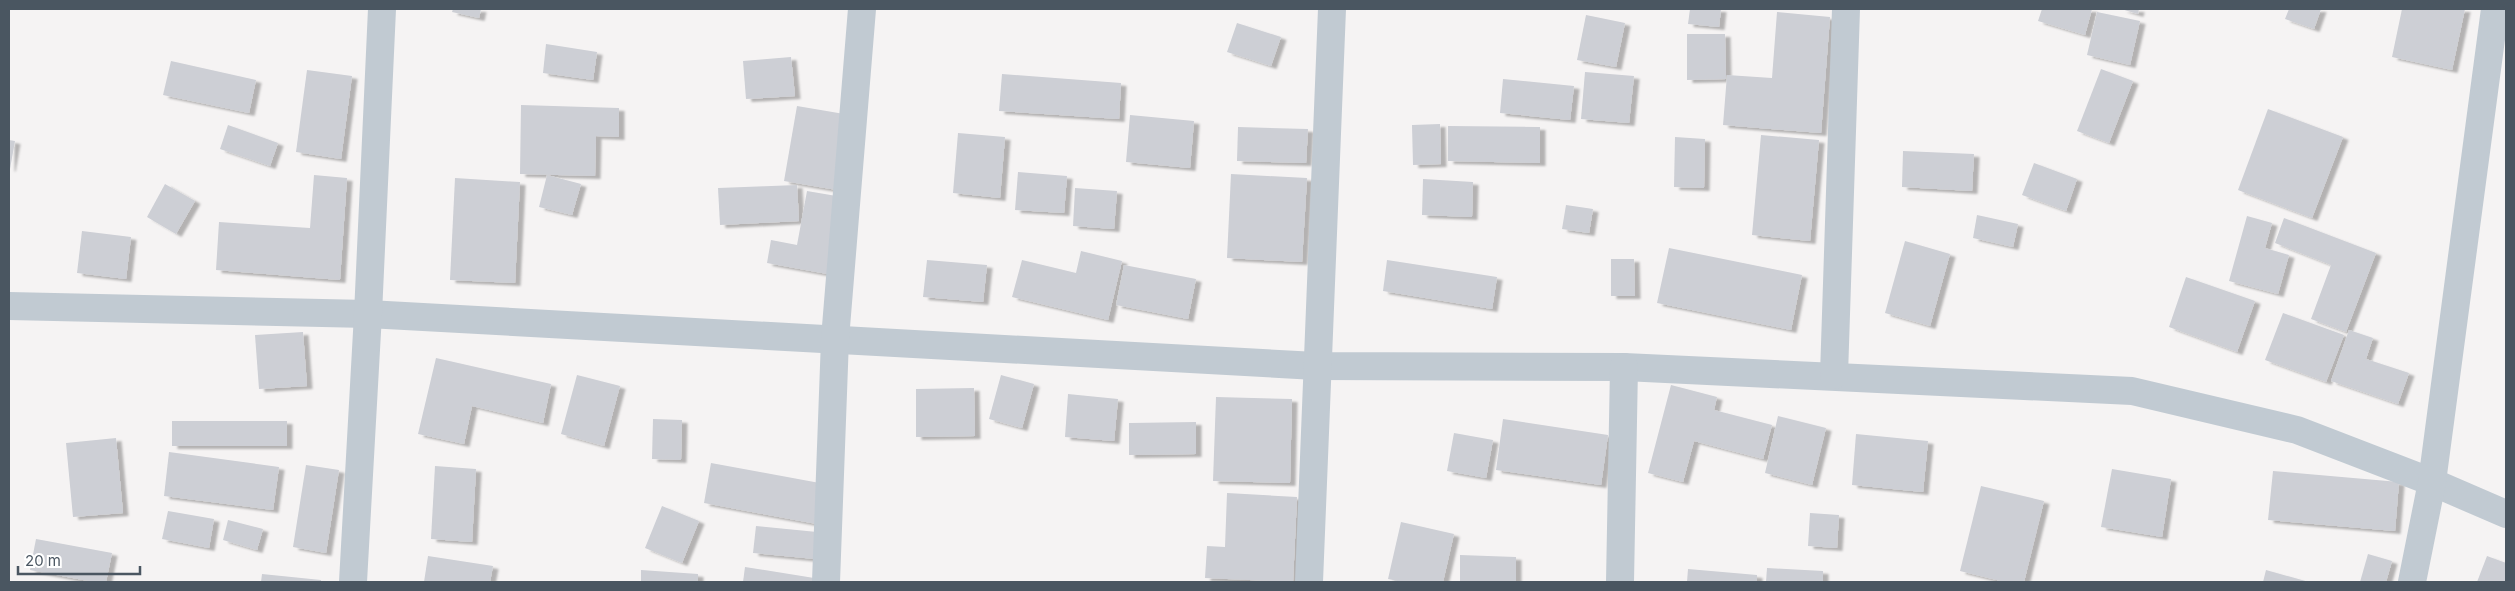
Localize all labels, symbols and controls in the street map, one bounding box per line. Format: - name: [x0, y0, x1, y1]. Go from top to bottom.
- scale bar: [18, 544, 140, 576]
- text: 20 m: [25, 551, 61, 570]

